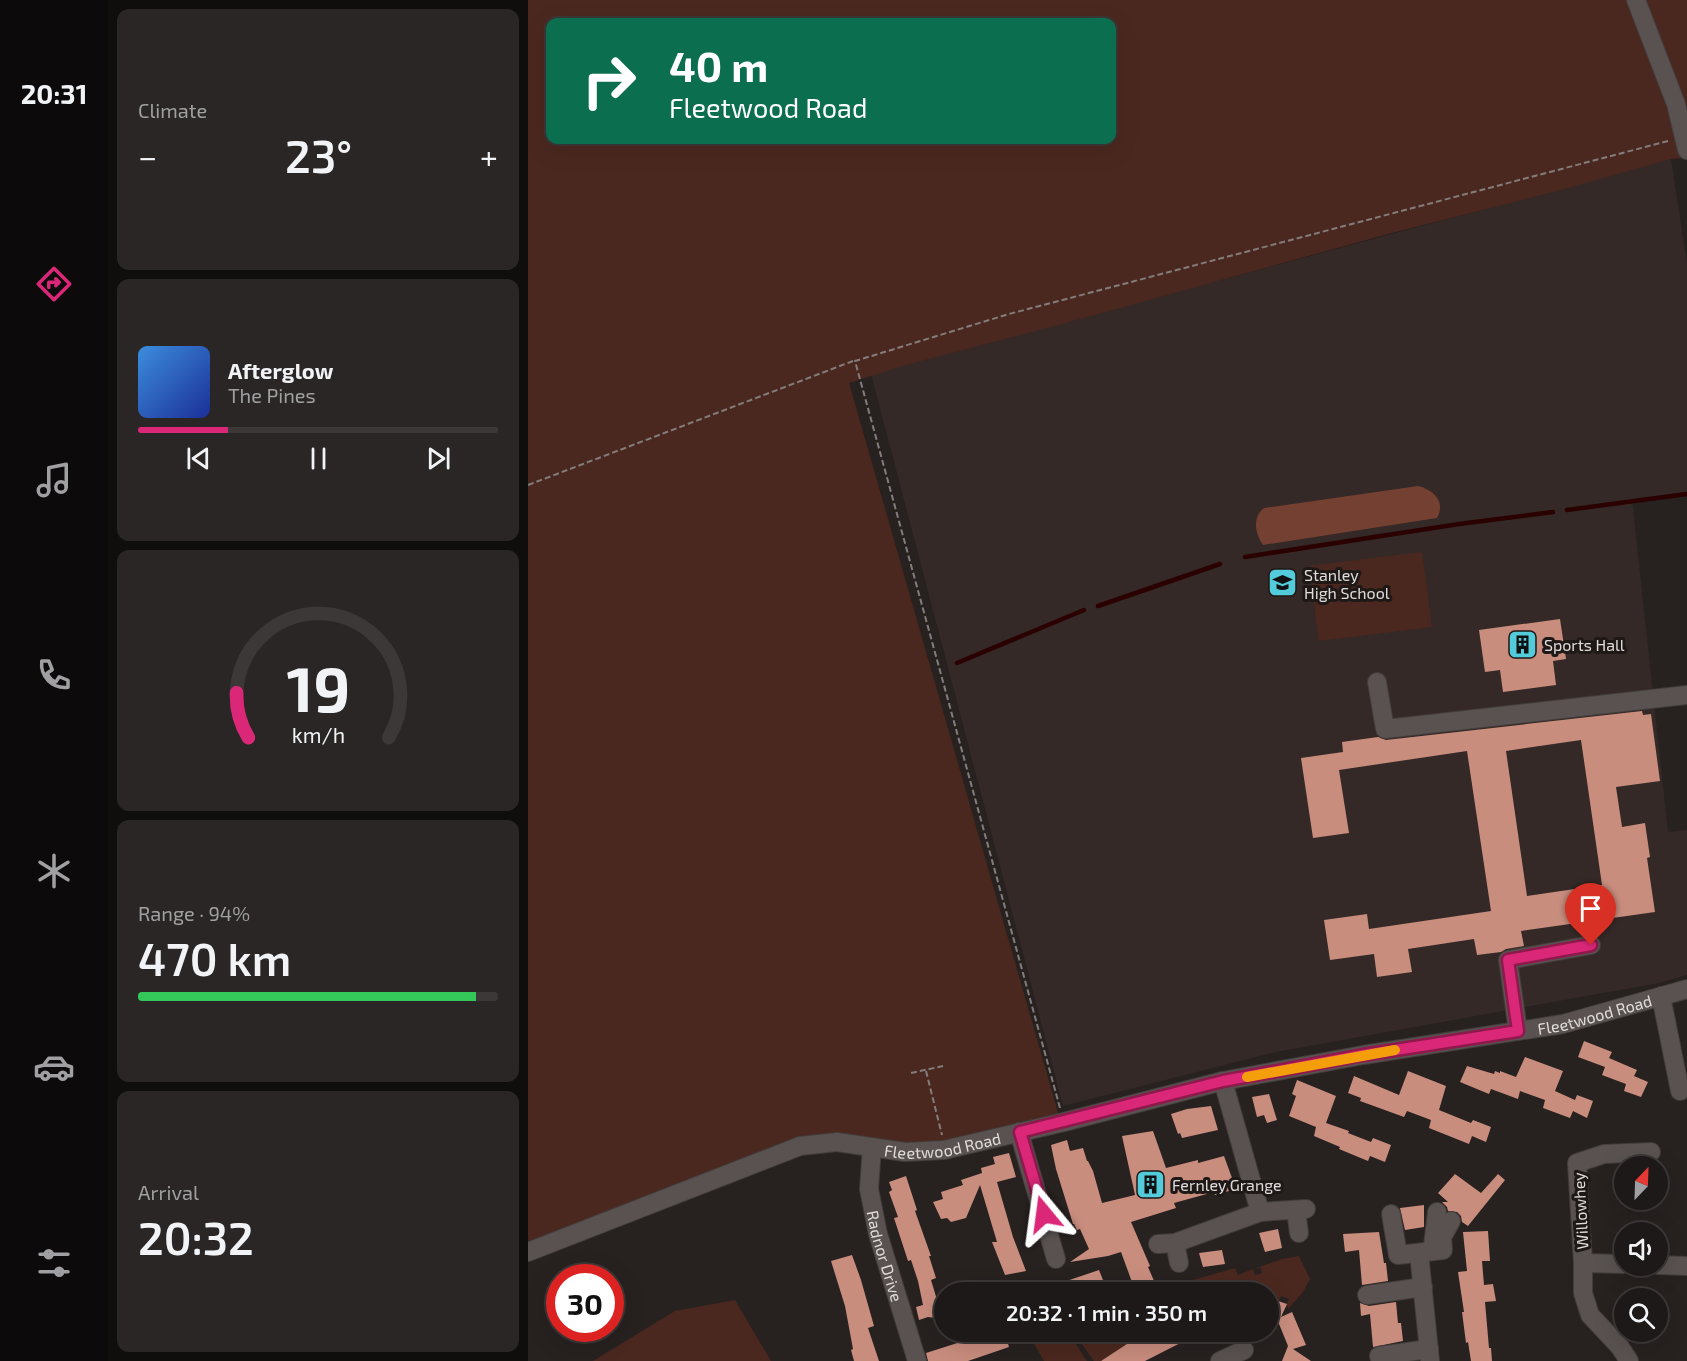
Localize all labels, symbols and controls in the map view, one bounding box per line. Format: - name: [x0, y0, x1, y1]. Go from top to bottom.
- text: 40 m: [669, 40, 768, 90]
- icon: right: [570, 42, 648, 120]
- text: 20:31: [21, 77, 87, 109]
- text: Fleetwood Road: [669, 91, 867, 123]
- text: Climate: [138, 98, 207, 122]
- text: 23°: [285, 128, 352, 182]
- text: −: [138, 136, 157, 176]
- text: +: [480, 136, 498, 176]
- icon: directions: [33, 263, 75, 305]
- text: Afterglow: [228, 357, 333, 383]
- text: The Pines: [228, 383, 316, 407]
- icon: previous: [182, 442, 215, 475]
- icon: pause: [302, 442, 335, 475]
- icon: next: [422, 442, 455, 475]
- icon: music: [33, 459, 75, 501]
- place label: Stanley High School: [1304, 565, 1390, 602]
- school or university icon: Stanley High School: [1267, 567, 1299, 599]
- building icon: Sports Hall: [1507, 628, 1539, 660]
- place label: Sports Hall: [1544, 635, 1625, 654]
- text: 19: [286, 650, 350, 725]
- icon: phone: [33, 654, 75, 696]
- text: km/h: [291, 722, 345, 747]
- icon: climate: [33, 850, 75, 892]
- pin: [1565, 883, 1616, 945]
- icon: arrive: [1574, 892, 1607, 925]
- text: Range · 94%: [138, 901, 250, 925]
- text: 470 km: [138, 931, 291, 985]
- street label: Fleetwood Road: [1536, 990, 1654, 1037]
- icon: car: [33, 1046, 75, 1088]
- street label: Fleetwood Road: [883, 1128, 1003, 1162]
- north arrow: [1614, 1156, 1668, 1210]
- map controls: [1614, 1156, 1668, 1342]
- building icon: Fernley Grange: [1135, 1168, 1167, 1200]
- street label: Willowhey: [1568, 1171, 1592, 1250]
- place label: Fernley Grange: [1172, 1175, 1282, 1194]
- text: Arrival: [138, 1180, 199, 1204]
- position arrow: [1012, 1182, 1076, 1246]
- street label: Radnor Drive: [864, 1209, 908, 1304]
- text: 20:32: [138, 1210, 254, 1264]
- button: sound: [1614, 1222, 1668, 1276]
- icon: filters: [33, 1242, 75, 1284]
- speed limit sign: 30: [546, 1264, 624, 1342]
- button: search: [1614, 1288, 1668, 1342]
- text: 20:32 · 1 min · 350 m: [1006, 1299, 1207, 1325]

